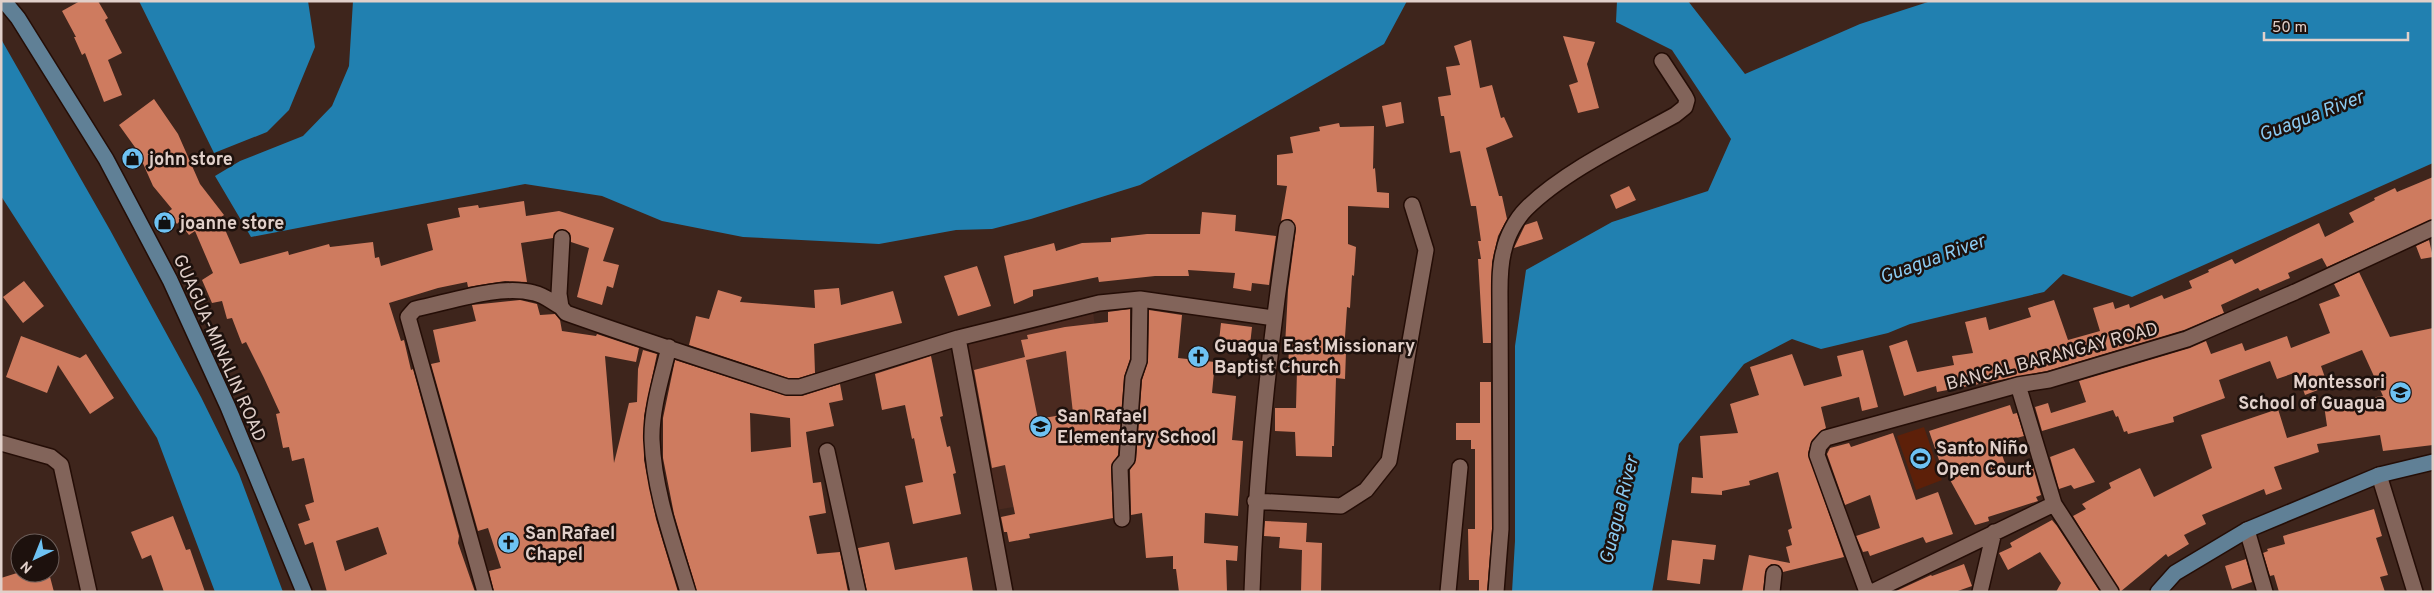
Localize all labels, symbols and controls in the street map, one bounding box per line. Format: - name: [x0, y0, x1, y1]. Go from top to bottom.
- scale bar: [2264, 10, 2408, 42]
- text: 50 m: [2272, 19, 2307, 38]
- water label: Guagua River: [2256, 85, 2369, 148]
- shop icon: john store: [121, 147, 145, 171]
- place label: john store: [147, 149, 233, 172]
- shop icon: joanne store: [152, 211, 176, 235]
- place label: joanne store: [178, 213, 284, 236]
- water label: Guagua River: [1877, 229, 1990, 290]
- street label: GUAGUA-MINALIN ROAD: [167, 251, 270, 446]
- street label: BANCAL BARANGAY ROAD: [1944, 318, 2161, 397]
- place label: Guagua East Missionary Baptist Church: [1214, 336, 1415, 380]
- church icon: Guagua East Missionary Baptist Church: [1186, 344, 1210, 368]
- place label: Montessori School of Guagua: [2238, 372, 2385, 416]
- school or university icon: Montessori School of Guagua: [2389, 380, 2413, 404]
- place label: San Rafael Elementary School: [1057, 406, 1216, 450]
- school or university icon: San Rafael Elementary School: [1029, 414, 1053, 438]
- place label: Santo Niño Open Court: [1936, 438, 2032, 482]
- sports icon: Santo Niño Open Court: [1908, 446, 1932, 470]
- water label: Guagua River: [1595, 452, 1645, 567]
- place label: San Rafael Chapel: [525, 523, 615, 567]
- church icon: San Rafael Chapel: [497, 531, 521, 555]
- north arrow: [10, 533, 60, 583]
- text: N: [18, 557, 37, 576]

